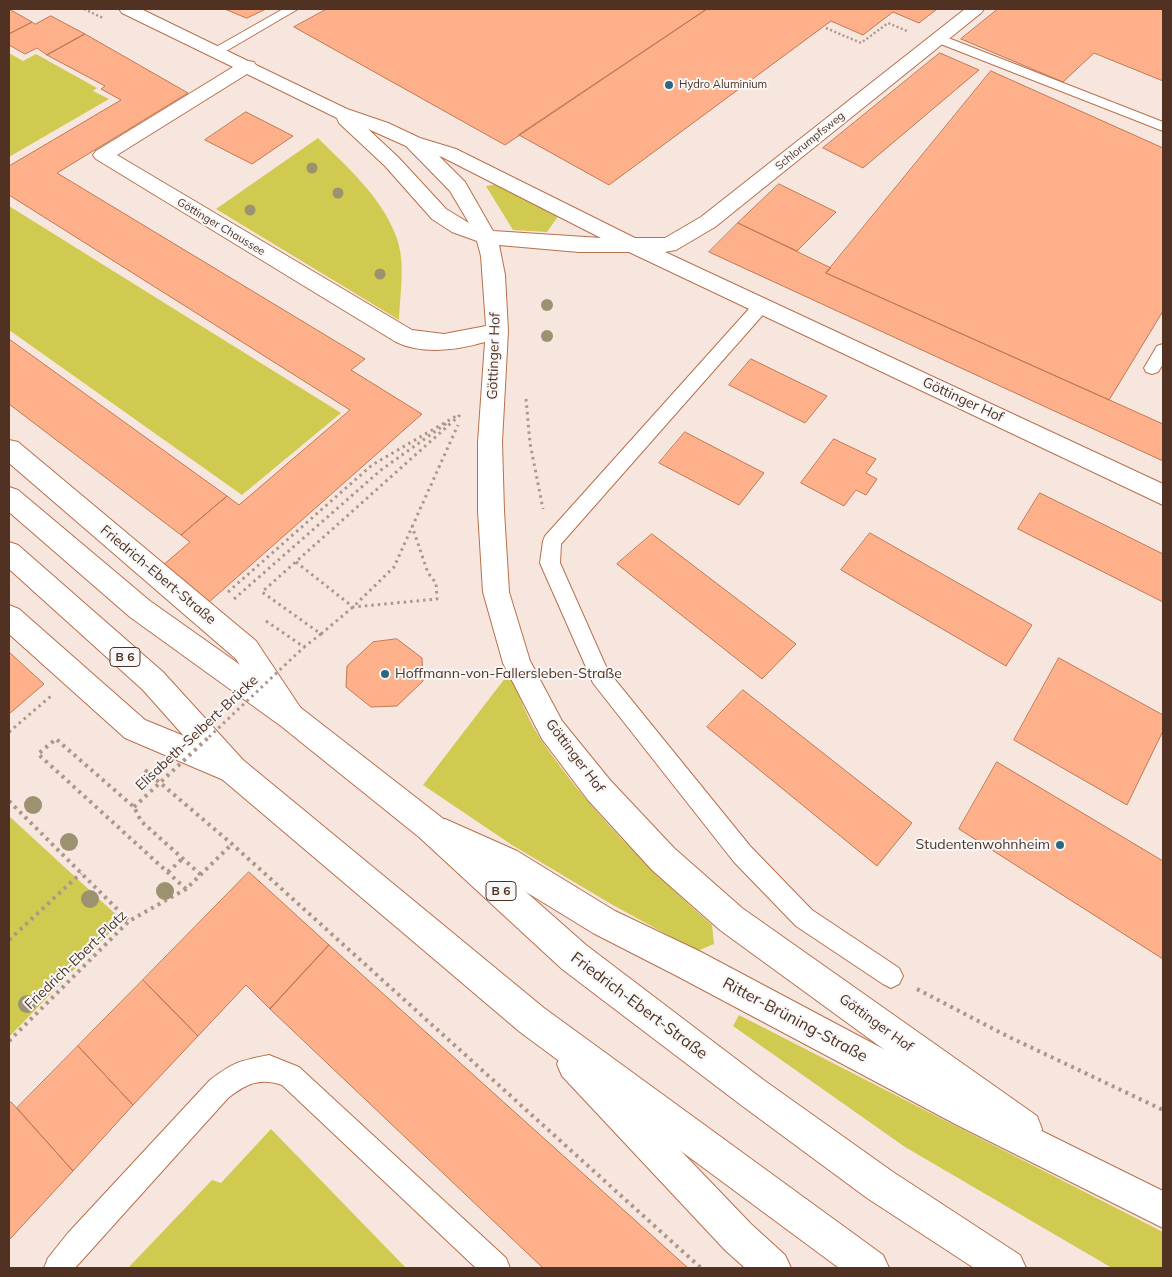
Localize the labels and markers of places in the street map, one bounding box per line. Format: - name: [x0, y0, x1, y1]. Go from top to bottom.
- place label: Hydro Aluminium: [679, 78, 767, 92]
- marker: Hydro Aluminium: [663, 79, 675, 91]
- place label: Hoffmann-von-Fallersleben-Straße: [395, 666, 622, 682]
- marker: Hoffmann-von-Fallersleben-Straße: [379, 668, 391, 680]
- place label: Studentenwohnheim: [916, 837, 1050, 853]
- marker: Studentenwohnheim: [1054, 839, 1066, 851]

